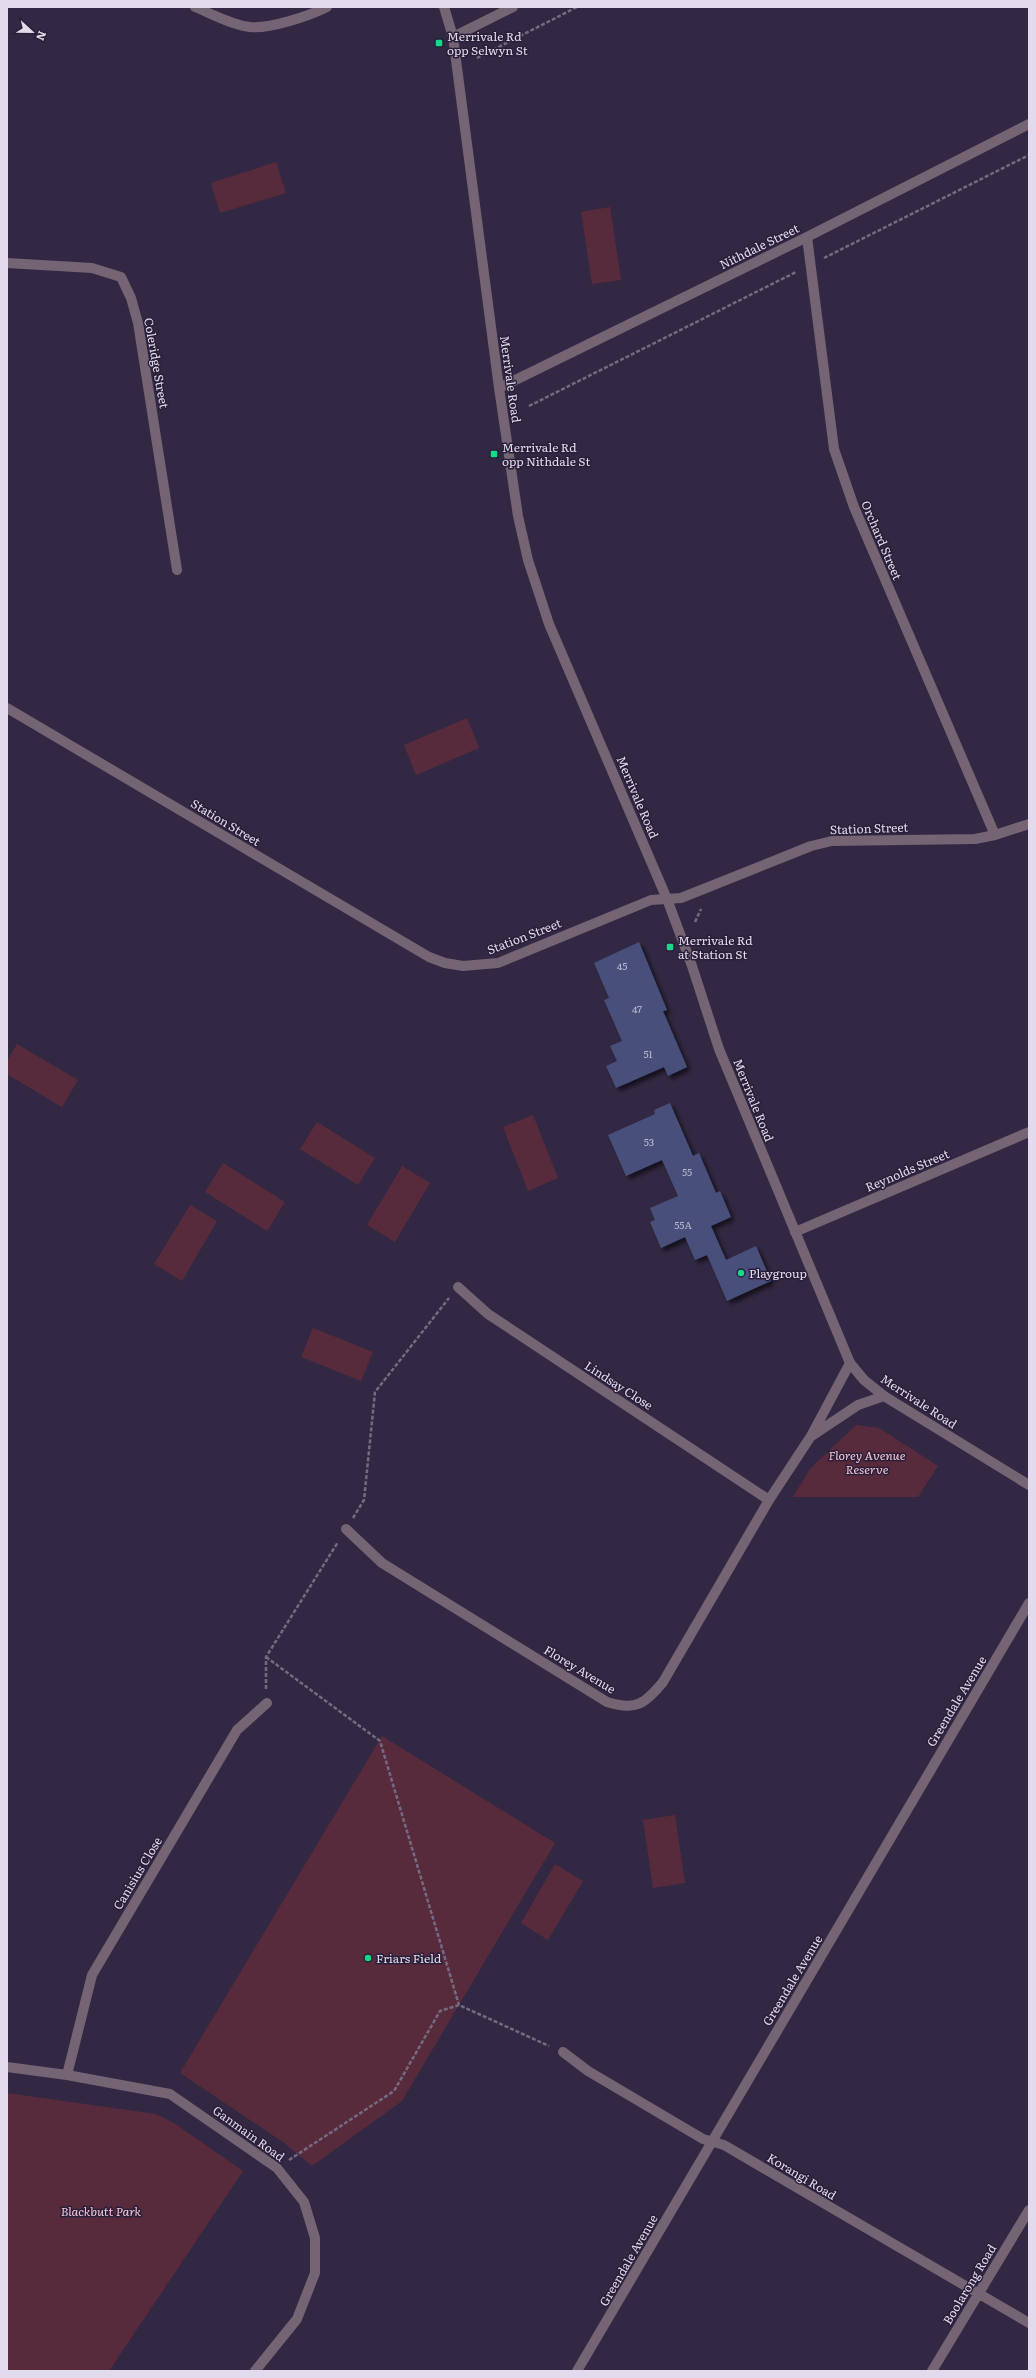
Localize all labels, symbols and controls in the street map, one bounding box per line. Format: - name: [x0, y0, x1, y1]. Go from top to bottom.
- north arrow: [12, 12, 52, 52]
- place label: Merrivale Rd opp Selwyn St: [447, 27, 528, 59]
- text: N: [33, 29, 51, 43]
- marker: Merrivale Rd opp Selwyn St: [434, 38, 444, 48]
- street label: Nithdale Street: [716, 219, 802, 273]
- street label: Coleridge Street: [140, 316, 174, 410]
- street label: Merrivale Road: [496, 334, 526, 424]
- place label: Merrivale Rd opp Nithdale St: [502, 438, 590, 470]
- marker: Merrivale Rd opp Nithdale St: [489, 449, 499, 459]
- street label: Orchard Street: [857, 498, 907, 583]
- street label: Merrivale Road: [613, 753, 664, 842]
- street label: Station Street: [188, 794, 264, 850]
- street label: Station Street: [830, 818, 909, 838]
- street label: Station Street: [484, 914, 564, 958]
- place label: Merrivale Rd at Station St: [678, 931, 753, 963]
- marker: Merrivale Rd at Station St: [665, 942, 675, 952]
- house number: 45: [617, 958, 627, 973]
- house number: 47: [632, 1001, 642, 1016]
- house number: 51: [643, 1046, 653, 1061]
- street label: Merrivale Road: [729, 1056, 779, 1145]
- house number: 53: [644, 1134, 654, 1149]
- street label: Reynolds Street: [862, 1144, 952, 1196]
- house number: 55: [682, 1164, 692, 1179]
- house number: 55A: [674, 1217, 692, 1232]
- place label: Playgroup: [749, 1264, 807, 1282]
- marker: Playgroup: [736, 1268, 746, 1278]
- street label: Lindsay Close: [581, 1356, 657, 1414]
- street label: Merrivale Road: [877, 1370, 961, 1433]
- park label: Florey Avenue Reserve: [829, 1446, 906, 1478]
- street label: Florey Avenue: [541, 1640, 619, 1698]
- street label: Greendale Avenue: [922, 1652, 990, 1750]
- street label: Canisius Close: [108, 1833, 166, 1913]
- street label: Greendale Avenue: [758, 1931, 826, 2029]
- place label: Friars Field: [376, 1949, 442, 1967]
- marker: Friars Field: [363, 1953, 373, 1963]
- street label: Ganmain Road: [209, 2101, 289, 2166]
- street label: Korangi Road: [764, 2148, 841, 2204]
- park label: Blackbutt Park: [61, 2202, 142, 2220]
- street label: Greendale Avenue: [594, 2211, 662, 2309]
- street label: Boolarong Road: [938, 2240, 1000, 2328]

